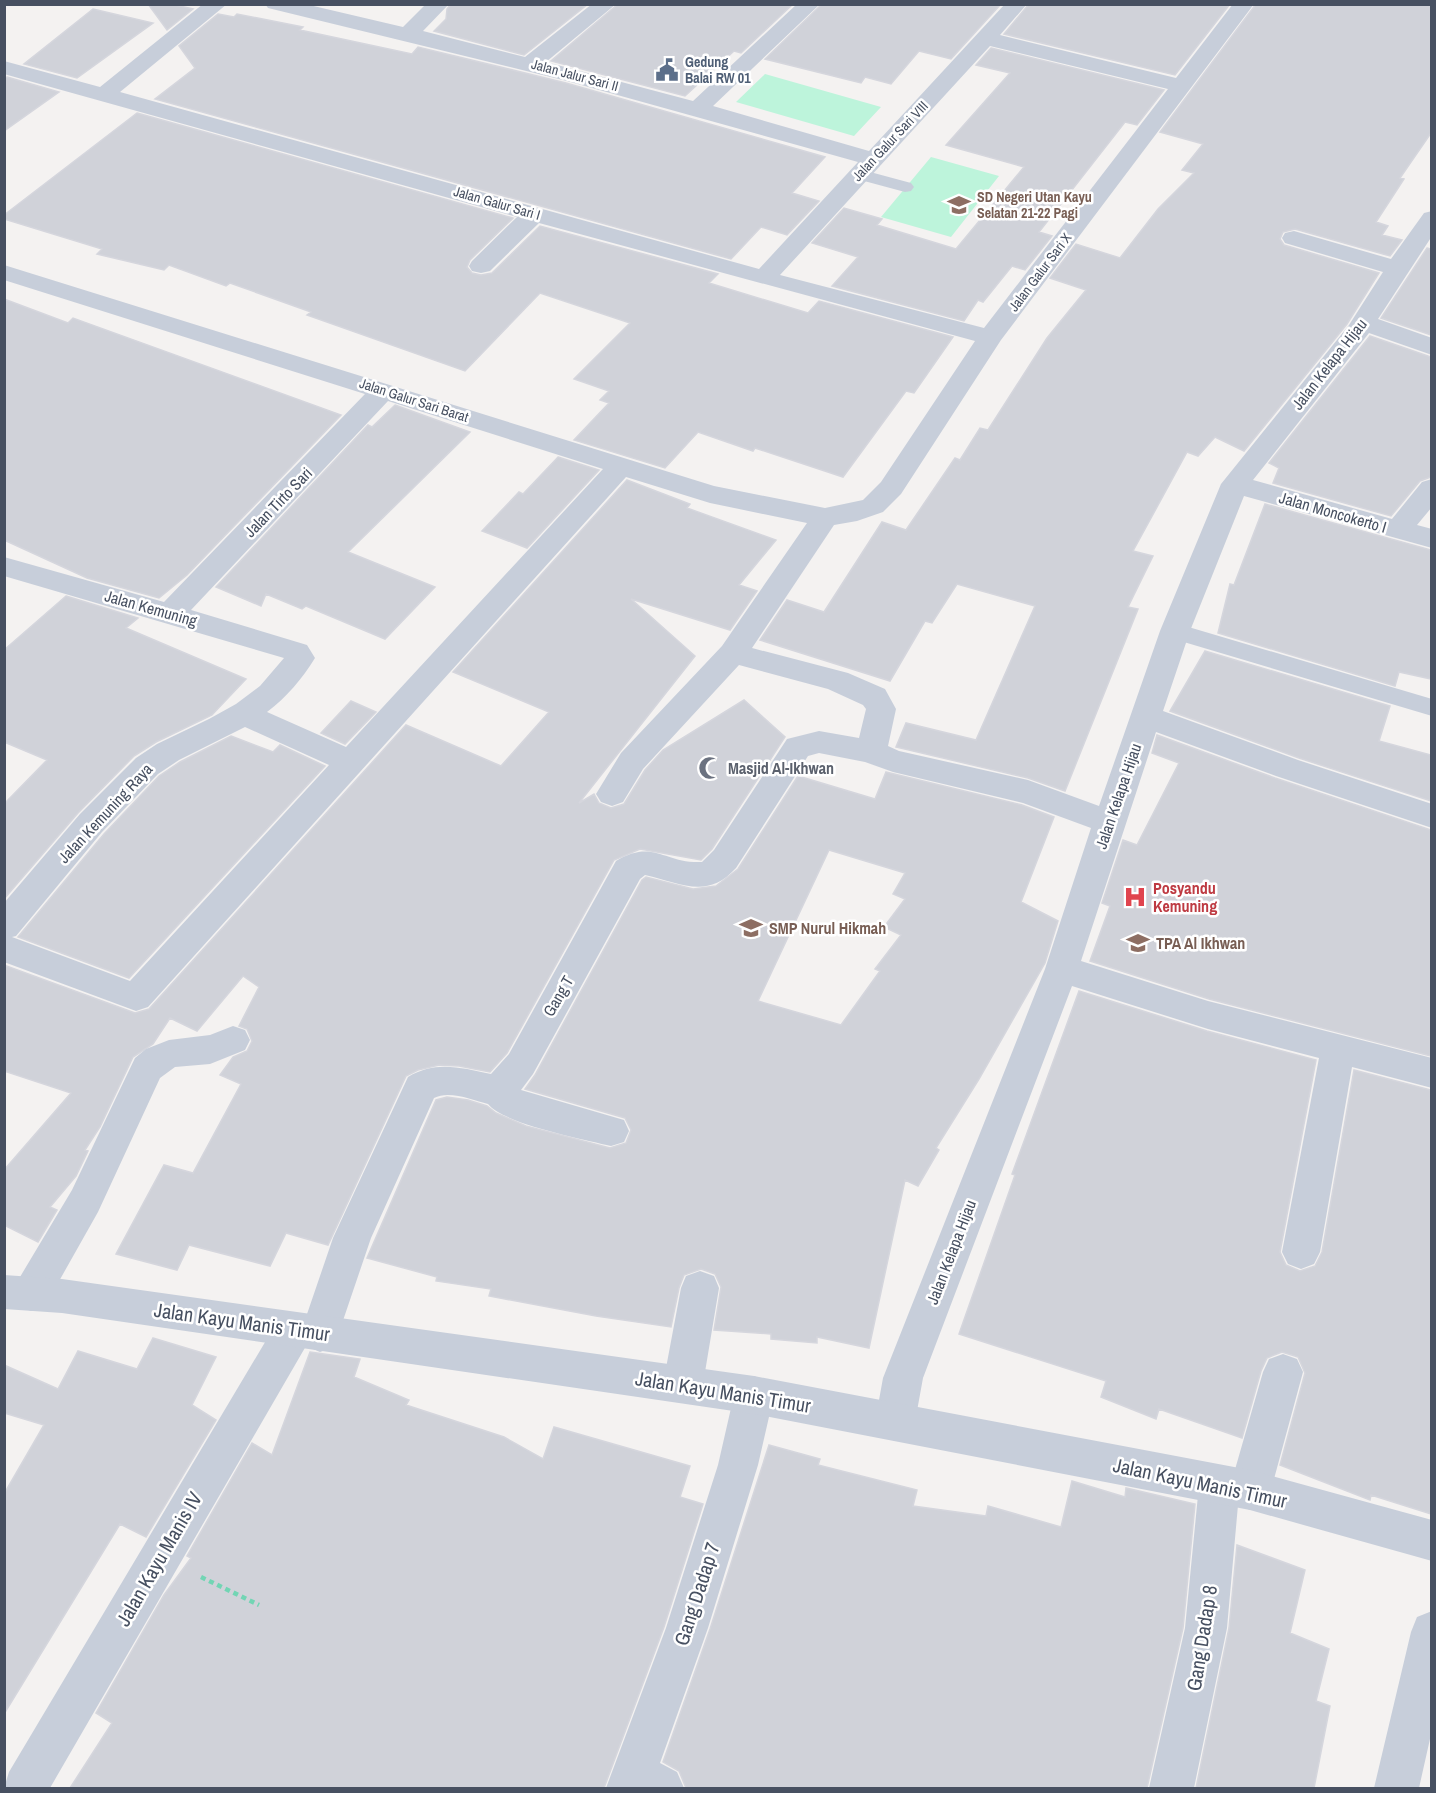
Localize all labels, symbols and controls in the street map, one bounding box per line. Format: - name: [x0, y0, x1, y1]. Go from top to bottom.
- place label: Gedung Balai RW 01: [685, 53, 751, 87]
- street label: Jalan Jalur Sari II: [530, 55, 620, 95]
- public building icon: Gedung Balai RW 01: [654, 57, 680, 83]
- street label: Jalan Galur Sari VIII: [848, 97, 932, 185]
- street label: Jalan Galur Sari I: [452, 182, 542, 224]
- place label: SD Negeri Utan Kayu Selatan 21-22 Pagi: [977, 188, 1092, 222]
- school or university icon: SD Negeri Utan Kayu Selatan 21-22 Pagi: [946, 192, 972, 218]
- street label: Jalan Galur Sari X: [1005, 229, 1076, 315]
- street label: Jalan Kelapa Hijau: [1286, 314, 1372, 414]
- street label: Jalan Galur Sari Barat: [357, 374, 471, 426]
- street label: Jalan Tirto Sari: [239, 462, 317, 542]
- street label: Jalan Moncokerto I: [1277, 486, 1389, 538]
- street label: Jalan Kemuning: [102, 584, 200, 632]
- street label: Jalan Kelapa Hijau: [1090, 740, 1146, 852]
- mosque icon: Masjid Al-Ikhwan: [697, 755, 723, 781]
- place label: Masjid Al-Ikhwan: [728, 757, 834, 779]
- street label: Jalan Kemuning Raya: [53, 758, 158, 868]
- place label: Posyandu Kemuning: [1153, 877, 1217, 917]
- hospital icon: Posyandu Kemuning: [1122, 884, 1148, 910]
- school or university icon: SMP Nurul Hikmah: [738, 915, 764, 941]
- place label: SMP Nurul Hikmah: [769, 917, 886, 939]
- school or university icon: TPA Al Ikhwan: [1125, 930, 1151, 956]
- place label: TPA Al Ikhwan: [1156, 932, 1245, 954]
- street label: Gang T: [538, 972, 578, 1020]
- street label: Jalan Kelapa Hijau: [921, 1197, 981, 1307]
- street label: Jalan Kayu Manis Timur: [152, 1296, 332, 1347]
- street label: Jalan Kayu Manis Timur: [634, 1364, 813, 1419]
- street label: Jalan Kayu Manis Timur: [1111, 1451, 1290, 1514]
- street label: Jalan Kayu Manis IV: [109, 1487, 208, 1631]
- street label: Gang Dadap 7: [667, 1539, 726, 1649]
- street label: Gang Dadap 8: [1180, 1583, 1223, 1693]

